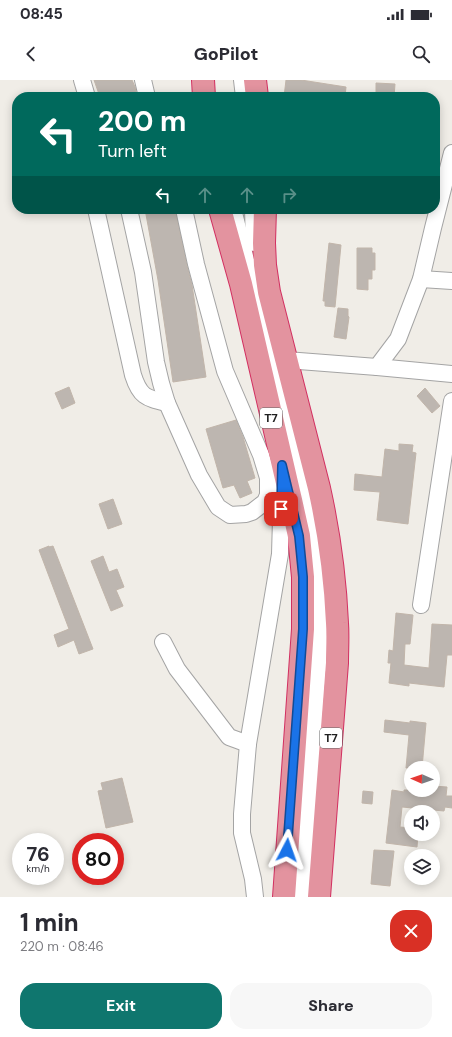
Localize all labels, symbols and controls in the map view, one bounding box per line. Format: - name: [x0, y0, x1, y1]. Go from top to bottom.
- text: 08:45: [20, 4, 63, 24]
- text: GoPilot: [194, 42, 258, 66]
- icon: back: [20, 43, 42, 65]
- icon: search: [410, 43, 432, 65]
- text: 200 m: [98, 103, 186, 140]
- icon: left: [32, 108, 84, 160]
- text: Turn left: [98, 139, 167, 163]
- icon: left: [152, 184, 174, 206]
- icon: ahead: [194, 184, 216, 206]
- icon: ahead: [236, 184, 258, 206]
- icon: right: [278, 184, 300, 206]
- road number: T7: [260, 408, 282, 428]
- pin: [264, 492, 298, 526]
- icon: arrive: [270, 498, 292, 520]
- road number: T7: [320, 728, 342, 748]
- north arrow: [404, 761, 440, 797]
- map controls: [404, 761, 440, 885]
- button: sound: [404, 805, 440, 841]
- position arrow: [266, 829, 308, 871]
- speed limit sign: 80: [72, 833, 124, 885]
- text: 76: [26, 841, 50, 867]
- button: layers: [404, 849, 440, 885]
- text: km/h: [26, 862, 50, 875]
- text: 1 min: [20, 907, 79, 938]
- button: close: [390, 910, 432, 952]
- text: 220 m · 08:46: [20, 938, 104, 955]
- button: Exit: [20, 983, 222, 1029]
- button: Share: [230, 983, 432, 1029]

